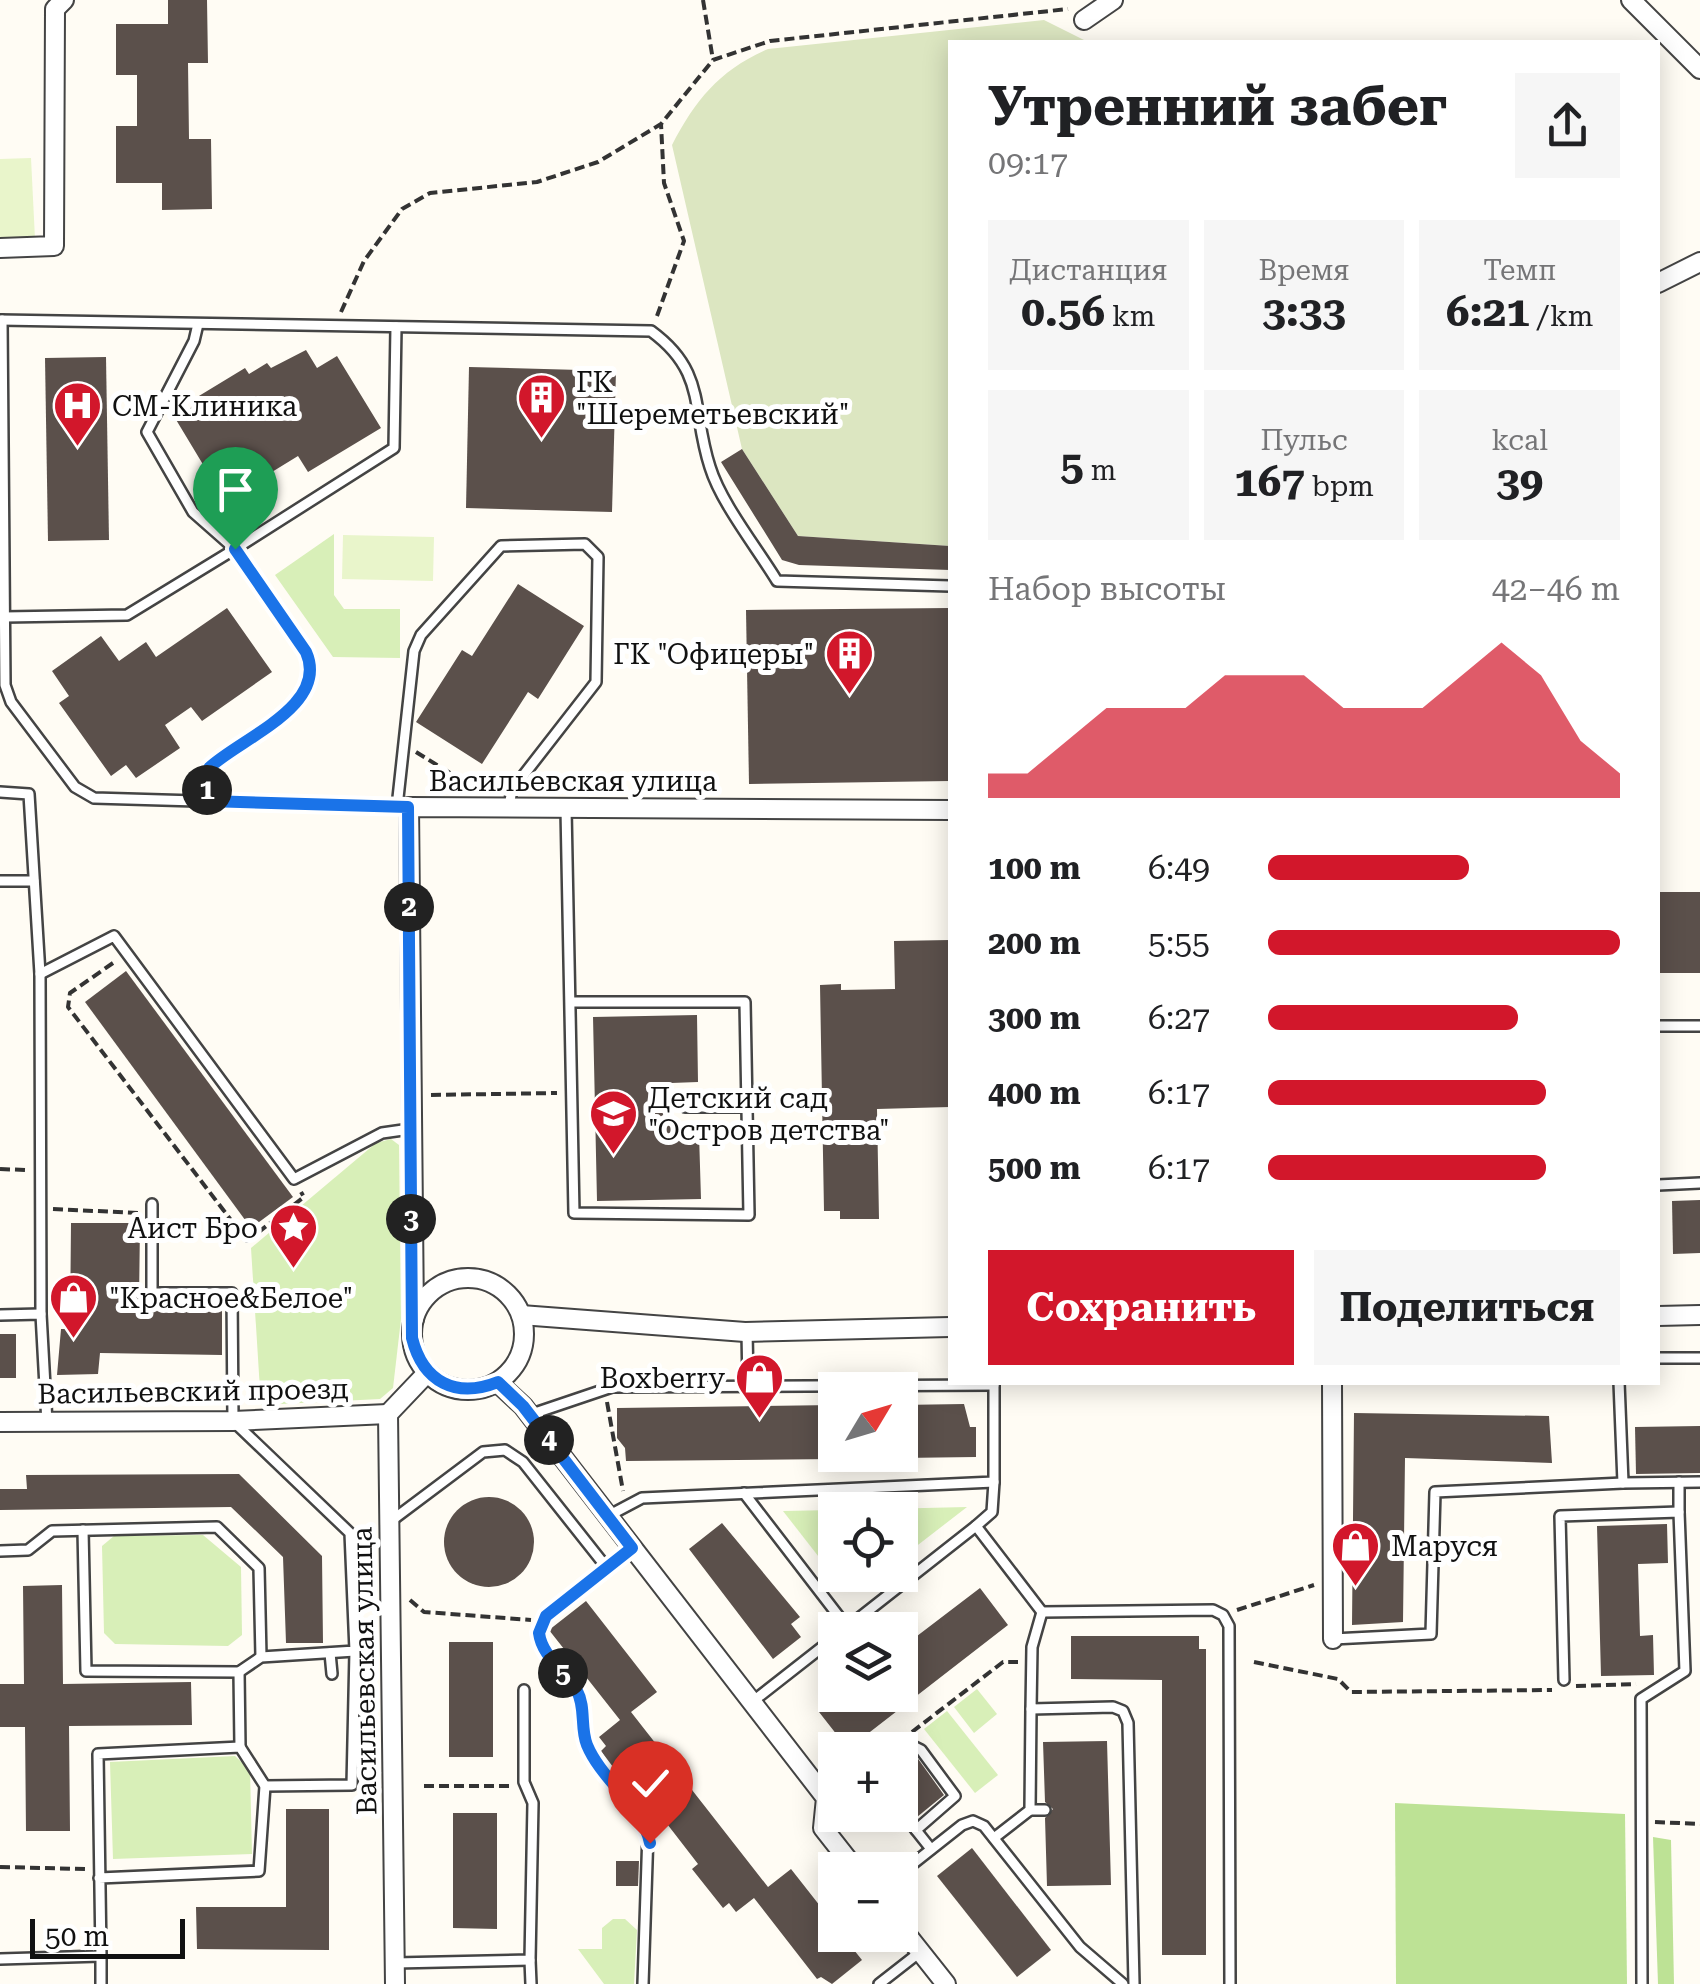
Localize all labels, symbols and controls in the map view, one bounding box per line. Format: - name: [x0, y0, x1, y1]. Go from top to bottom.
- button: share: [1515, 73, 1620, 178]
- text: Утренний забег: [988, 74, 1447, 138]
- text: 09:17: [988, 144, 1068, 182]
- text: Дистанция: [1009, 254, 1168, 287]
- text: Время: [1258, 254, 1350, 287]
- text: Темп: [1483, 254, 1556, 287]
- text: 0.56: [1021, 287, 1105, 336]
- text: 3:33: [1262, 287, 1346, 336]
- text: 6:21: [1446, 287, 1530, 336]
- text: km: [1105, 300, 1155, 333]
- text: /km: [1530, 300, 1593, 333]
- place label: ГК "Шереметьевский": [576, 366, 849, 431]
- building icon: ГК "Шереметьевский": [515, 372, 567, 440]
- hospital icon: СМ-Клиника: [51, 380, 103, 448]
- place label: СМ-Клиника: [112, 390, 297, 423]
- text: Пульс: [1260, 424, 1348, 457]
- text: kcal: [1491, 424, 1548, 457]
- text: 5: [1060, 441, 1084, 490]
- pin: [193, 447, 278, 550]
- text: m: [1084, 454, 1116, 487]
- text: 167: [1234, 457, 1305, 506]
- text: 39: [1496, 457, 1543, 506]
- icon: arrive: [208, 462, 263, 517]
- text: bpm: [1305, 470, 1374, 503]
- text: Набор высоты: [988, 570, 1226, 608]
- text: 42–46 m: [1492, 570, 1620, 608]
- building icon: ГК "Офицеры": [823, 628, 875, 696]
- place label: ГК "Офицеры": [613, 638, 814, 671]
- pin: 1: [182, 765, 232, 815]
- street label: Васильевская улица: [429, 765, 717, 798]
- text: 1: [199, 773, 215, 806]
- text: 100 m: [988, 849, 1081, 887]
- text: 6:49: [1148, 849, 1210, 887]
- pin: 2: [384, 882, 434, 932]
- text: 2: [401, 890, 417, 923]
- text: 200 m: [988, 924, 1081, 962]
- text: 5:55: [1148, 924, 1210, 962]
- text: 300 m: [988, 999, 1081, 1037]
- text: 6:27: [1148, 999, 1210, 1037]
- text: 400 m: [988, 1074, 1081, 1112]
- text: 6:17: [1148, 1074, 1210, 1112]
- place label: Детский сад "Остров детства": [648, 1082, 890, 1147]
- school or university icon: Детский сад "Остров детства": [587, 1088, 639, 1156]
- text: 500 m: [988, 1149, 1081, 1187]
- text: 6:17: [1148, 1149, 1210, 1187]
- pin: 3: [386, 1194, 436, 1244]
- place icon: Аист Бро: [267, 1202, 319, 1270]
- text: 3: [403, 1202, 419, 1235]
- place label: Аист Бро: [128, 1212, 258, 1245]
- button: Сохранить: [988, 1250, 1294, 1365]
- button: Поделиться: [1314, 1250, 1620, 1365]
- shop icon: "Красное&Белое": [48, 1272, 100, 1340]
- place label: "Красное&Белое": [109, 1282, 353, 1315]
- shop icon: Boxberry: [734, 1352, 786, 1420]
- place label: Boxberry: [600, 1362, 725, 1395]
- street label: Васильевский проезд: [37, 1372, 349, 1411]
- north arrow: [818, 1372, 918, 1472]
- map controls: [818, 1372, 918, 1952]
- pin: 4: [524, 1415, 574, 1465]
- text: 4: [541, 1423, 557, 1456]
- button: locate: [818, 1492, 918, 1592]
- shop icon: Маруся: [1330, 1520, 1382, 1588]
- street label: Васильевская улица: [345, 1527, 384, 1815]
- place label: Маруся: [1391, 1530, 1498, 1563]
- button: layers: [818, 1612, 918, 1712]
- pin: 5: [538, 1648, 588, 1698]
- text: 5: [555, 1656, 571, 1689]
- button: +: [818, 1732, 918, 1832]
- pin: [608, 1741, 693, 1844]
- icon: check: [623, 1756, 678, 1811]
- button: −: [818, 1852, 918, 1952]
- scale bar: [30, 1914, 185, 1958]
- text: 50 m: [45, 1920, 109, 1953]

